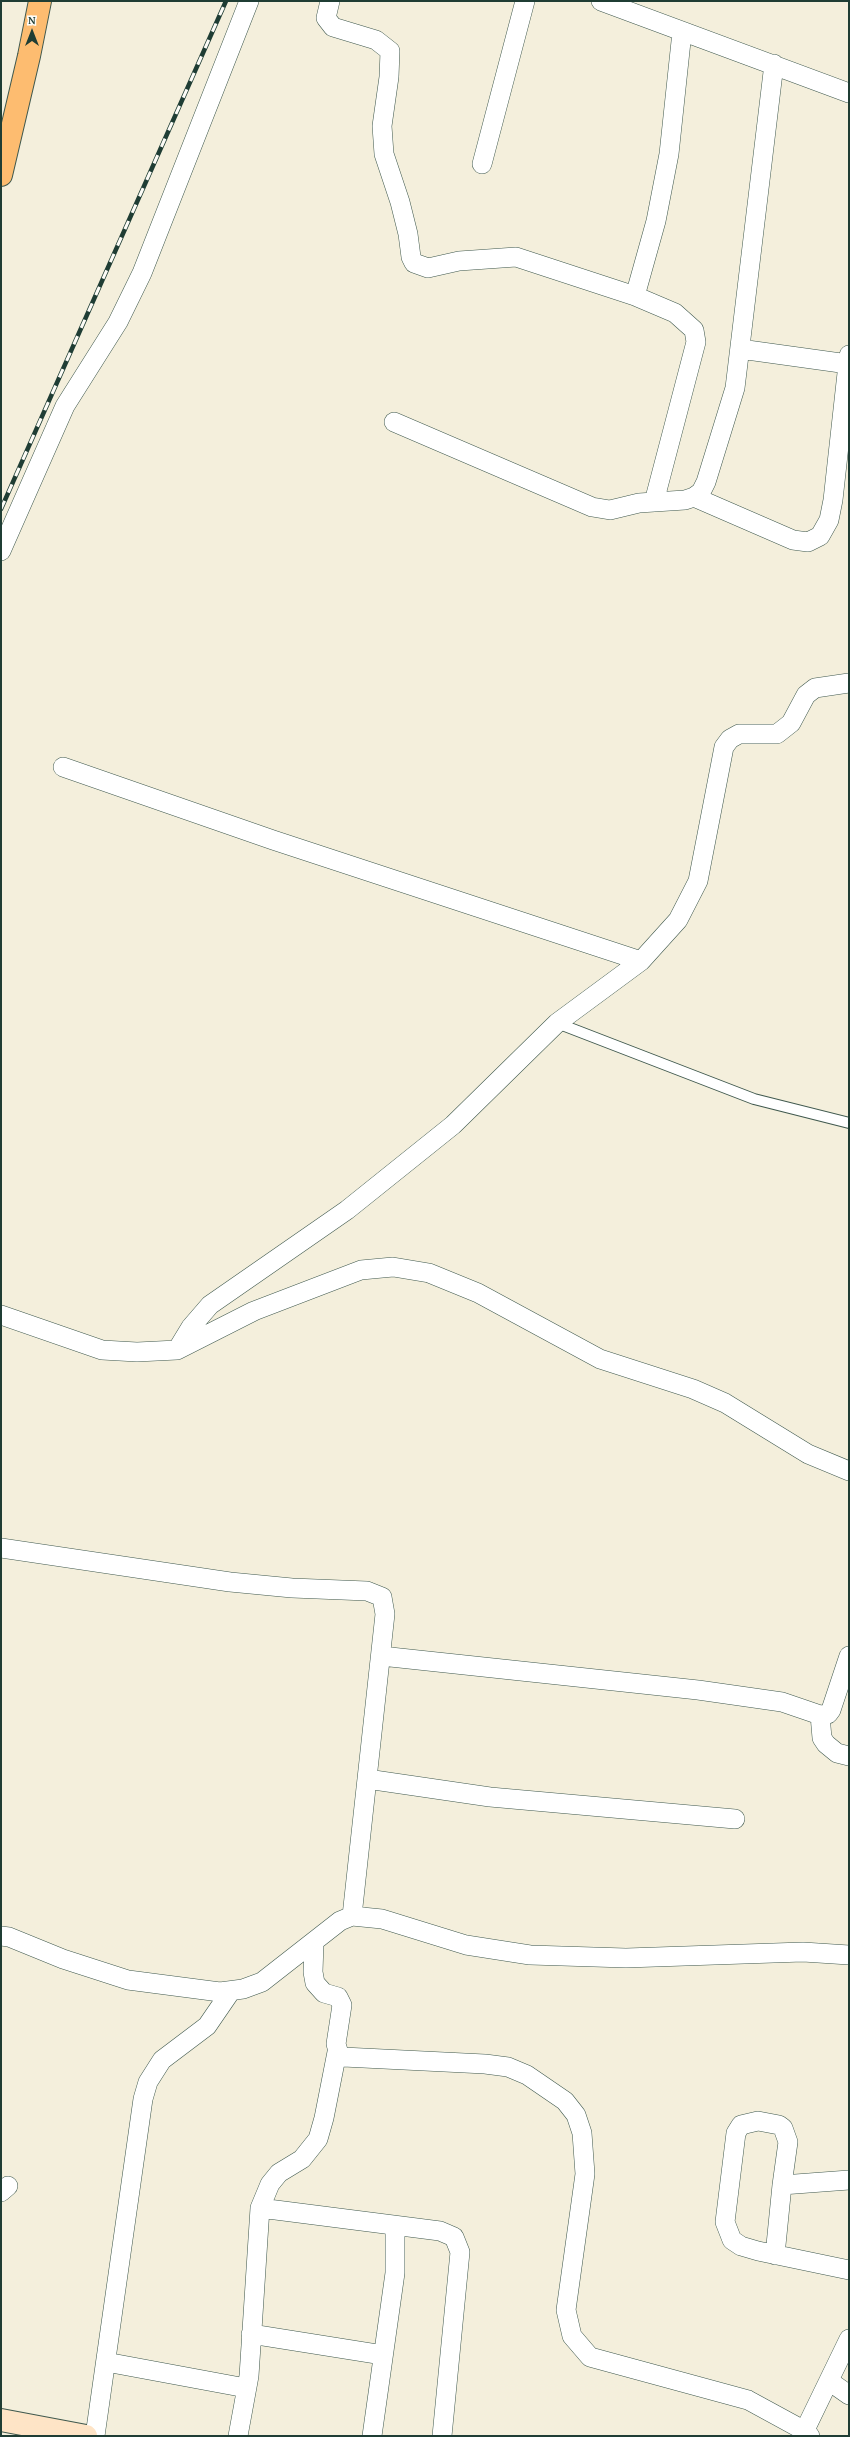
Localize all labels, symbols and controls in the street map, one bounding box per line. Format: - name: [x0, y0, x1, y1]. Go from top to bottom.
- north arrow: [12, 12, 52, 52]
- text: N: [28, 12, 36, 28]

